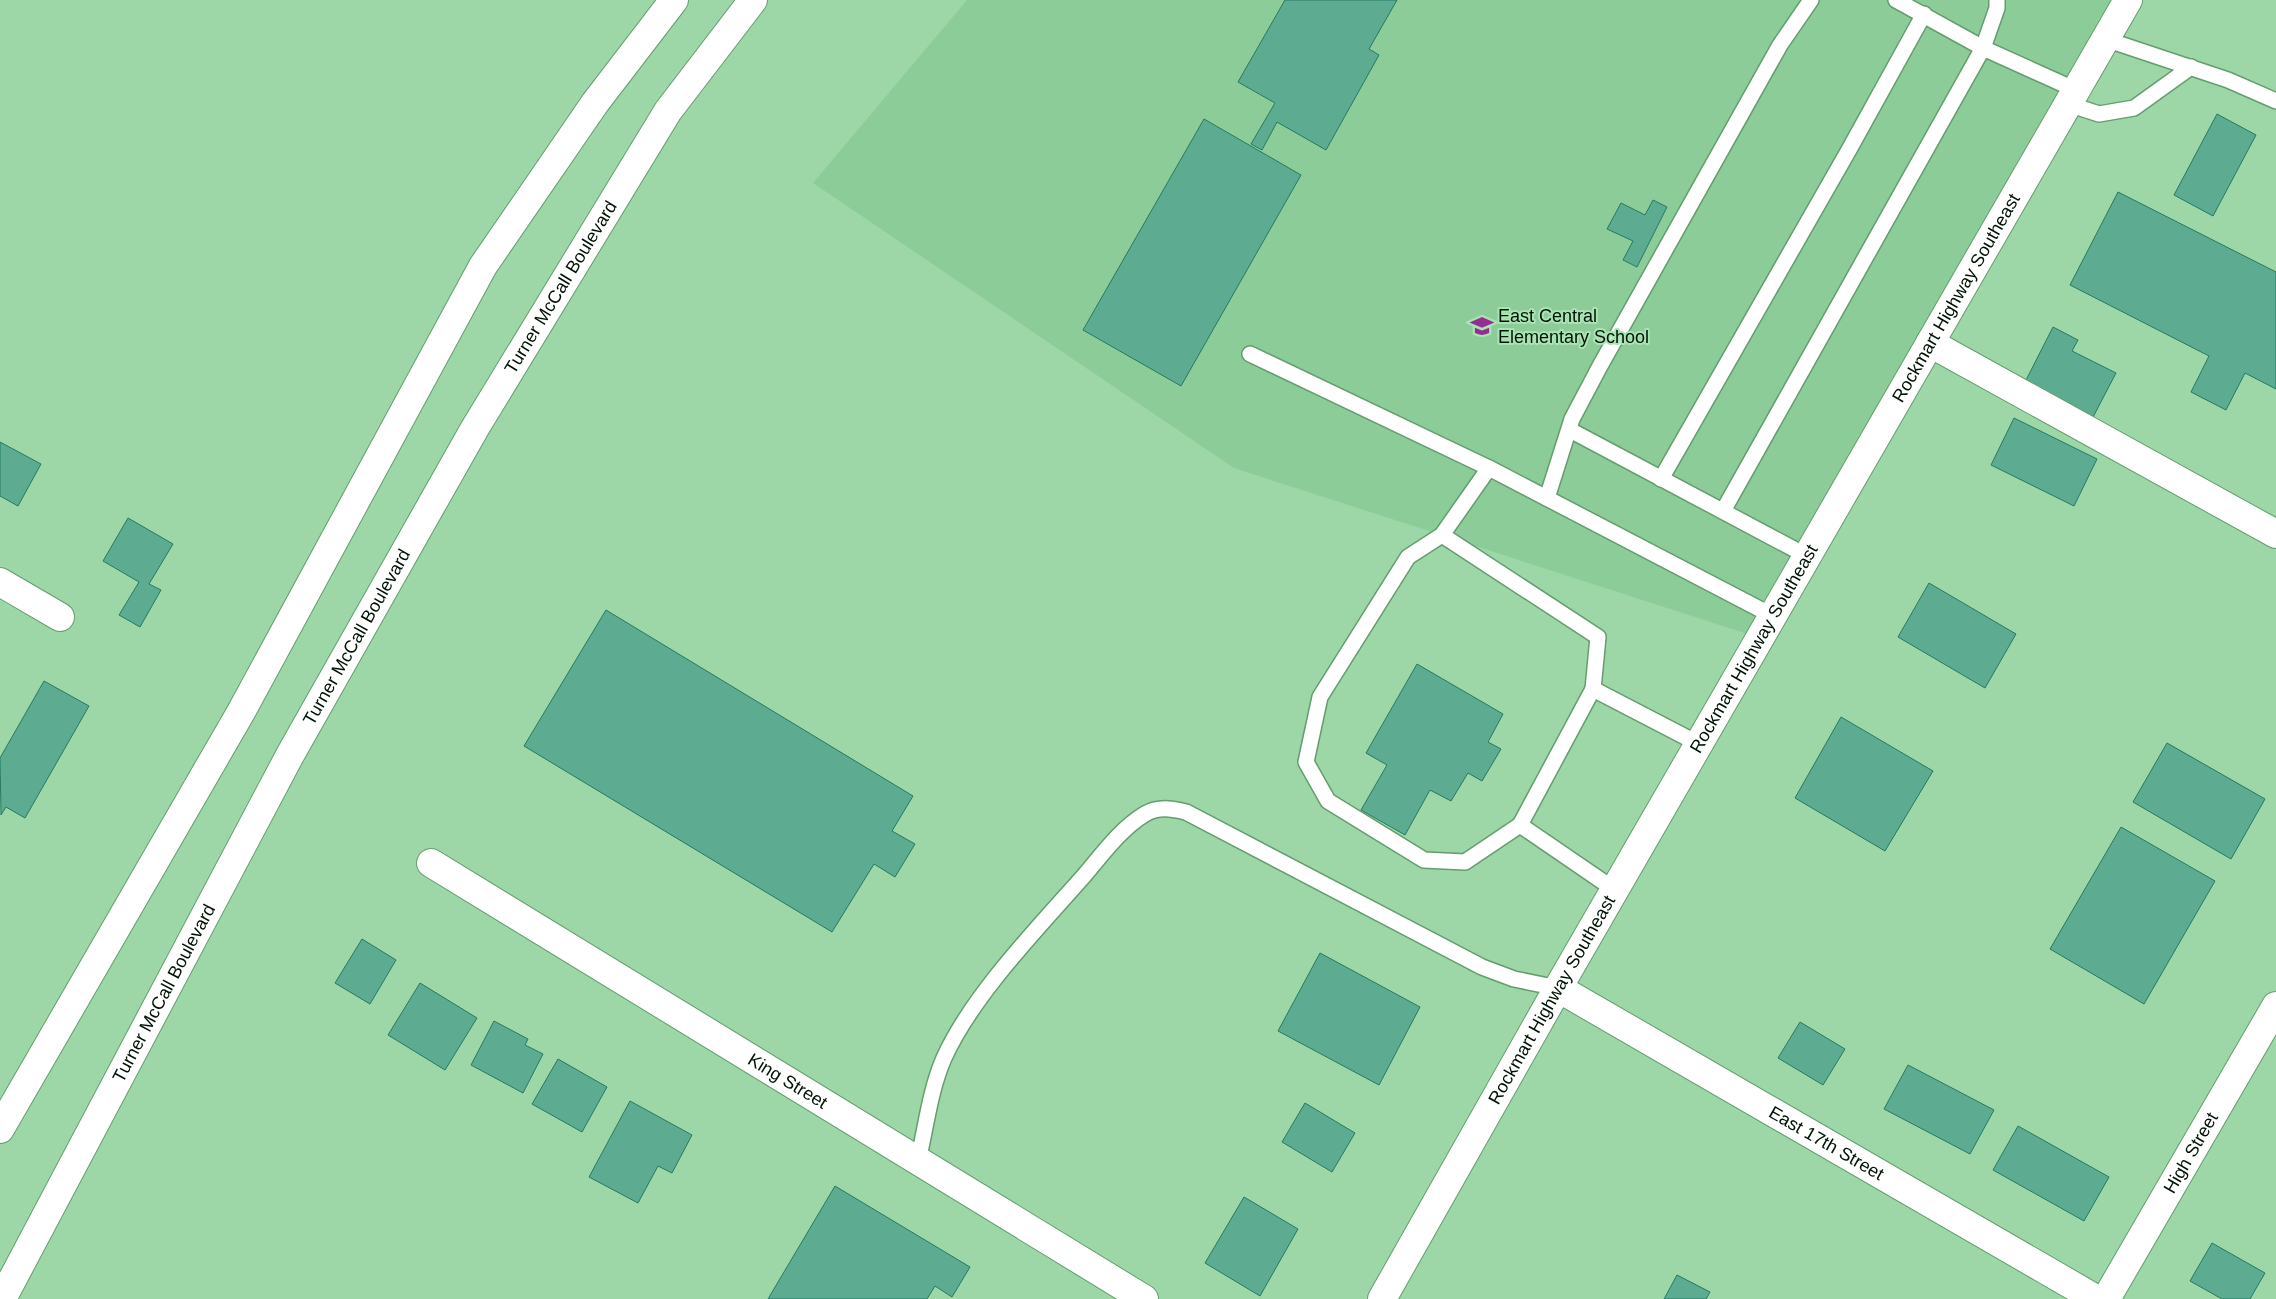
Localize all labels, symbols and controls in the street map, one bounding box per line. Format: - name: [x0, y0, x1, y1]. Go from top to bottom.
- street label: Rockmart Highway Southeast: [1888, 190, 2024, 406]
- street label: Turner McCall Boulevard: [501, 197, 621, 377]
- place label: East Central Elementary School: [1498, 306, 1649, 347]
- school or university icon: East Central Elementary School: [1469, 313, 1495, 339]
- street label: Rockmart Highway Southeast: [1686, 541, 1822, 757]
- street label: Turner McCall Boulevard: [299, 546, 414, 728]
- street label: Rockmart Highway Southeast: [1484, 892, 1619, 1108]
- street label: Turner McCall Boulevard: [109, 901, 219, 1086]
- street label: King Street: [744, 1049, 831, 1113]
- street label: East 17th Street: [1765, 1102, 1887, 1184]
- street label: High Street: [2160, 1109, 2222, 1197]

